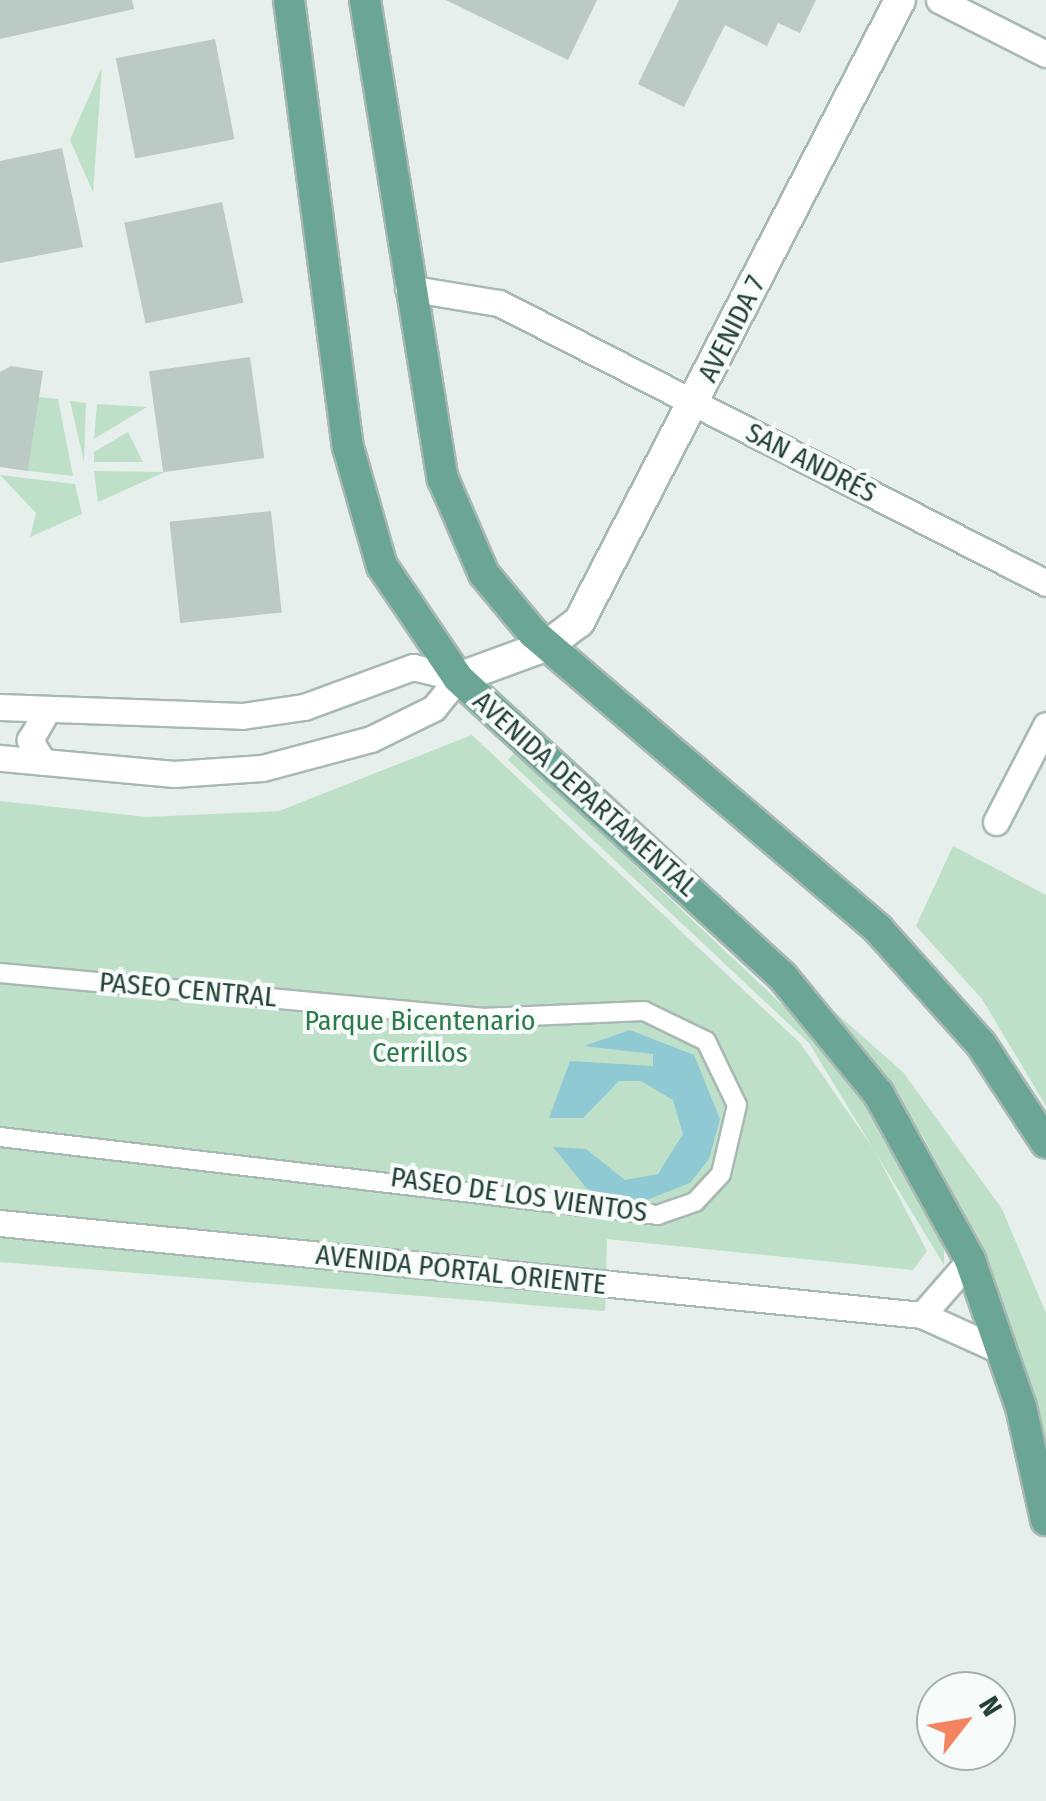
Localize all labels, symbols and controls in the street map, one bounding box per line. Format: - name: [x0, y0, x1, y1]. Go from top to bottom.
- street label: AVENIDA 7: [691, 270, 773, 388]
- street label: SAN ANDRÉS: [740, 416, 882, 510]
- street label: AVENIDA DEPARTAMENTAL: [466, 684, 704, 904]
- street label: PASEO CENTRAL: [98, 965, 278, 1015]
- park label: Parque Bicentenario Cerrillos: [305, 1004, 535, 1070]
- street label: PASEO DE LOS VIENTOS: [388, 1160, 650, 1230]
- street label: AVENIDA PORTAL ORIENTE: [314, 1238, 608, 1302]
- north arrow: [916, 1671, 1016, 1771]
- text: N: [972, 1691, 1009, 1722]

